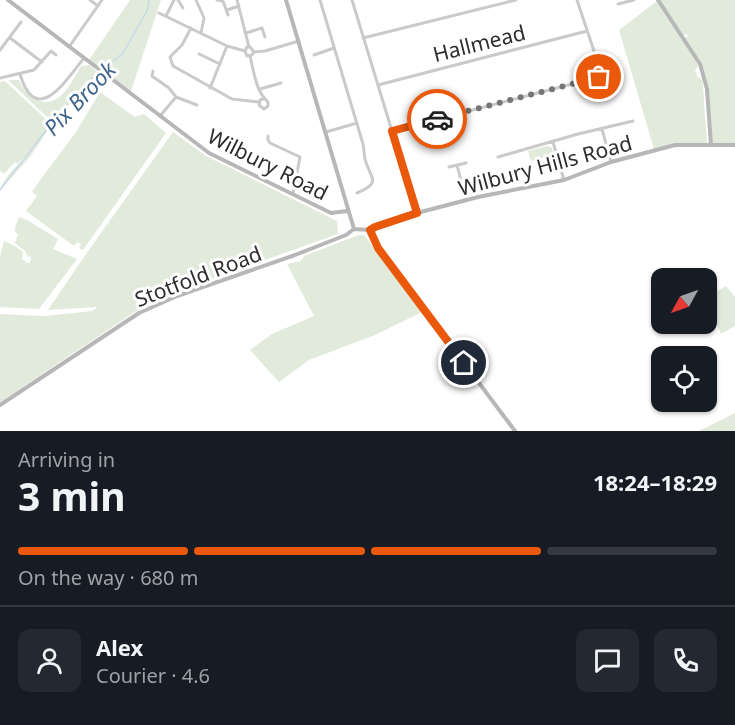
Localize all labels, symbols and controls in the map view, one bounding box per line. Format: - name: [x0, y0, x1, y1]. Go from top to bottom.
- street label: Hallmead: [430, 18, 528, 68]
- pin: [573, 51, 624, 102]
- water label: Pix Brook: [36, 54, 122, 141]
- icon: bag: [582, 60, 615, 93]
- courier: [407, 89, 467, 149]
- icon: car: [421, 103, 454, 136]
- street label: Wilbury Road: [203, 122, 333, 206]
- street label: Wilbury Hills Road: [455, 128, 635, 202]
- street label: Stotfold Road: [131, 239, 265, 313]
- north arrow: [651, 268, 717, 334]
- map controls: [651, 268, 717, 412]
- pin: [438, 337, 489, 388]
- icon: home: [447, 346, 480, 379]
- button: locate: [651, 346, 717, 412]
- text: Arriving in: [18, 446, 115, 473]
- text: 18:24–18:29: [593, 467, 717, 497]
- text: 3 min: [18, 469, 125, 522]
- text: On the way · 680 m: [18, 564, 198, 591]
- button: person: [18, 629, 81, 692]
- button: chat: [576, 629, 639, 692]
- button: phone: [654, 629, 717, 692]
- text: Alex: [96, 632, 143, 662]
- text: Courier · 4.6: [96, 662, 210, 689]

